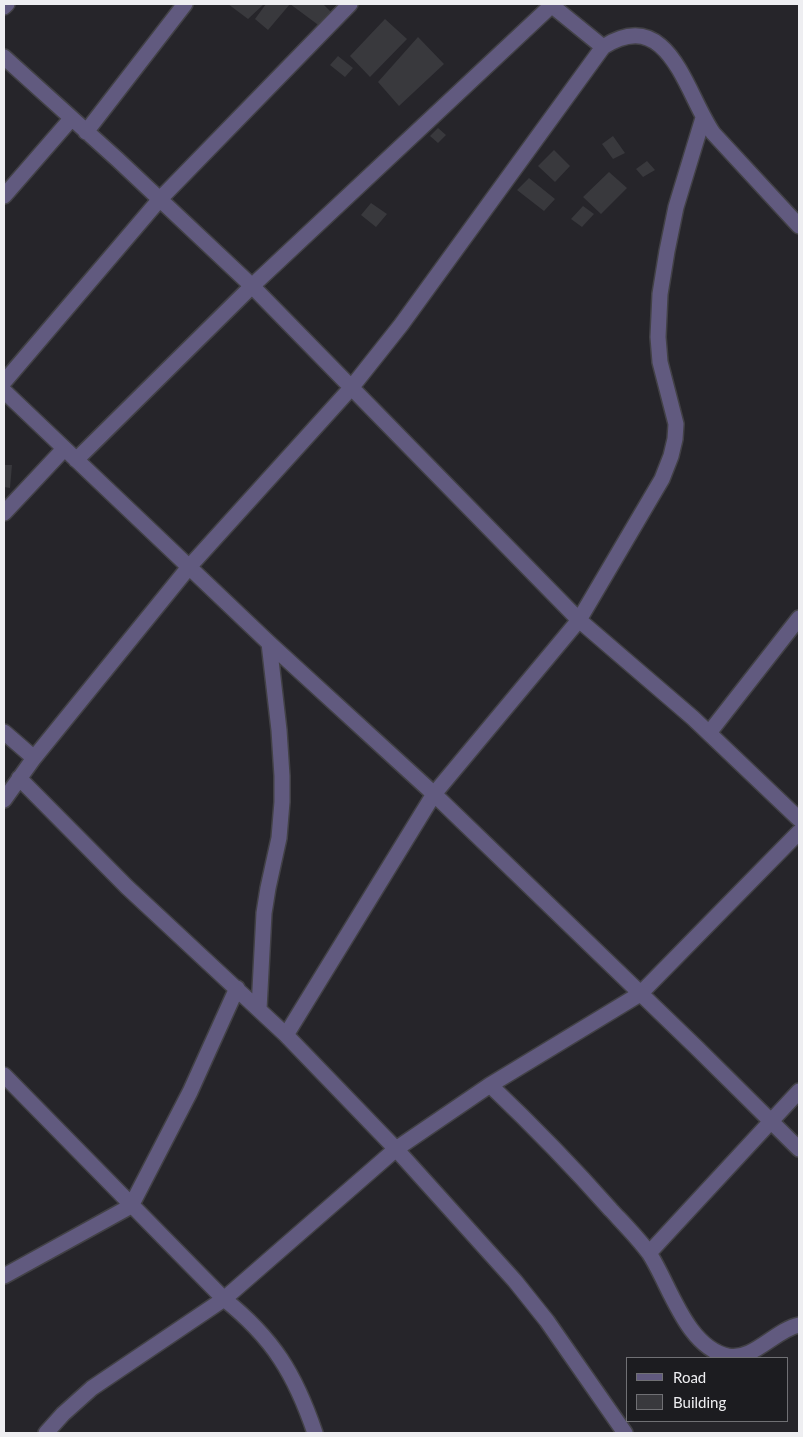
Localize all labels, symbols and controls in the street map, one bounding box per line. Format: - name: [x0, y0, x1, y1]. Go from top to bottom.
- legend: [626, 1357, 788, 1422]
- text: Road: [673, 1368, 706, 1386]
- text: Building: [673, 1393, 726, 1411]

